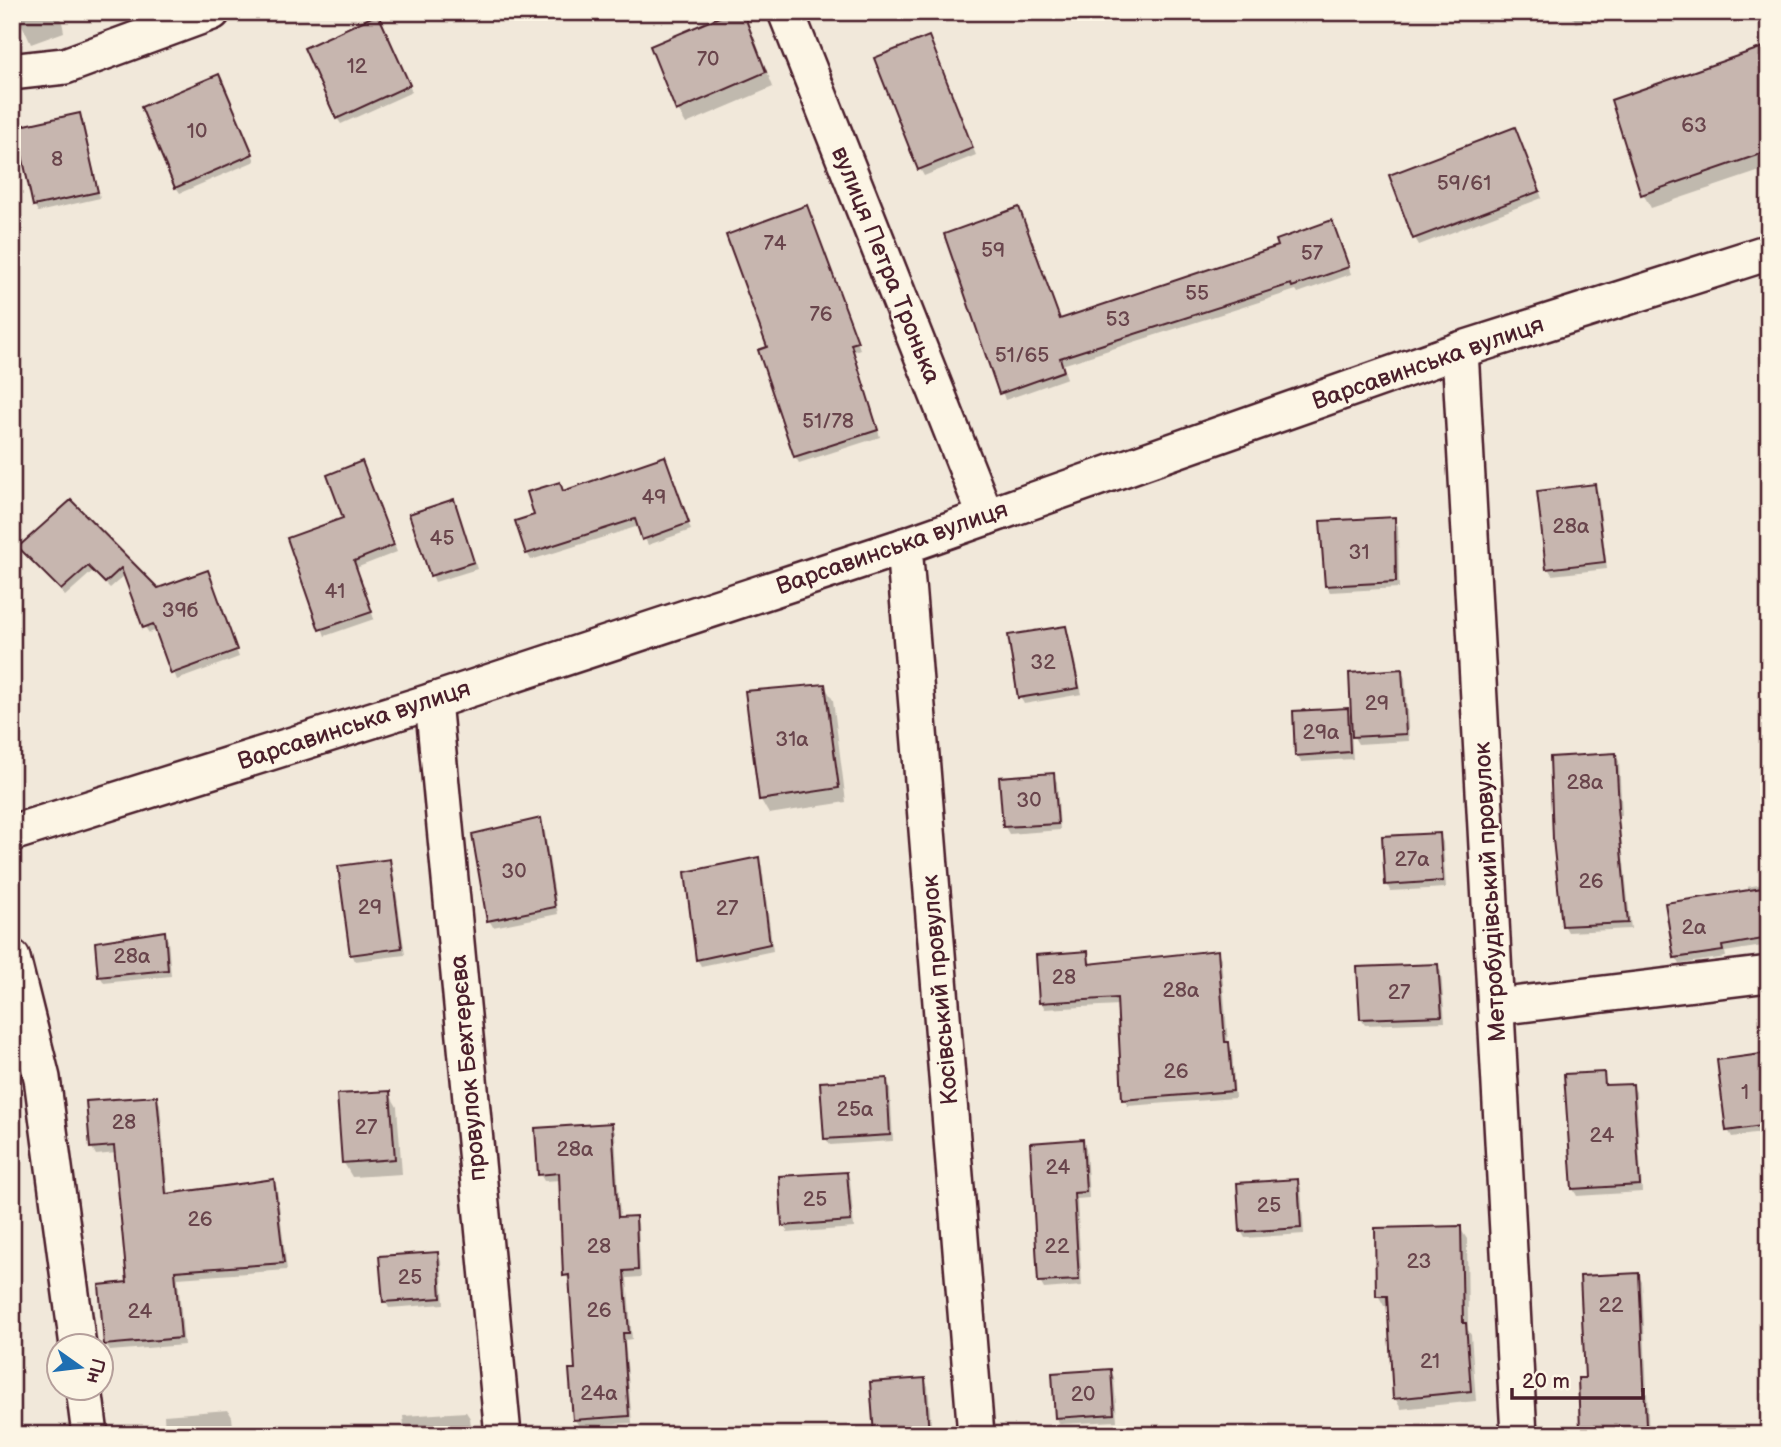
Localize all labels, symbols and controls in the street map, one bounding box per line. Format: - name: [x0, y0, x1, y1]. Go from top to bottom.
- house number: 70: [697, 47, 719, 72]
- house number: 12: [347, 54, 368, 79]
- house number: 63: [1681, 113, 1707, 138]
- house number: 10: [187, 119, 207, 144]
- street label: вулиця Петра Тронька: [825, 142, 947, 388]
- house number: 8: [51, 147, 63, 172]
- house number: 59/61: [1437, 171, 1491, 196]
- house number: 74: [763, 231, 787, 256]
- house number: 59: [981, 238, 1005, 263]
- house number: 57: [1301, 241, 1324, 266]
- house number: 55: [1185, 281, 1209, 306]
- house number: 76: [809, 302, 833, 327]
- house number: 53: [1106, 307, 1130, 332]
- street label: Варсавинська вулиця: [1308, 310, 1548, 416]
- house number: 51/65: [995, 343, 1049, 368]
- house number: 51/78: [802, 409, 854, 434]
- house number: 49: [642, 485, 666, 510]
- street label: Варсавинська вулиця: [772, 495, 1012, 601]
- house number: 28а: [1552, 514, 1590, 539]
- house number: 45: [430, 526, 454, 551]
- house number: 31: [1348, 540, 1370, 565]
- house number: 41: [325, 579, 345, 604]
- house number: 39б: [162, 598, 198, 623]
- house number: 32: [1030, 650, 1056, 675]
- street label: Варсавинська вулиця: [234, 674, 474, 776]
- house number: 29: [1365, 691, 1389, 716]
- house number: 29а: [1303, 720, 1340, 745]
- house number: 31а: [775, 727, 809, 752]
- street label: Метробудівський провулок: [1468, 741, 1512, 1043]
- house number: 28а: [1566, 770, 1604, 795]
- house number: 30: [1016, 788, 1042, 813]
- house number: 27а: [1394, 847, 1430, 872]
- house number: 30: [501, 859, 527, 884]
- house number: 26: [1578, 869, 1604, 894]
- street label: Косівський провулок: [915, 874, 965, 1106]
- house number: 29: [358, 895, 382, 920]
- house number: 27: [716, 896, 739, 921]
- house number: 2а: [1682, 915, 1707, 940]
- house number: 28а: [113, 944, 151, 969]
- street label: провулок Бехтерєва: [444, 954, 492, 1182]
- house number: 28: [1052, 965, 1076, 990]
- house number: 28а: [1162, 978, 1200, 1003]
- house number: 27: [1388, 980, 1411, 1005]
- house number: 26: [1163, 1059, 1189, 1084]
- house number: 1: [1741, 1080, 1749, 1105]
- house number: 25а: [837, 1097, 874, 1122]
- house number: 28: [112, 1110, 136, 1135]
- house number: 27: [355, 1115, 378, 1140]
- house number: 24: [1590, 1123, 1615, 1148]
- house number: 28а: [556, 1137, 594, 1162]
- house number: 24: [1046, 1155, 1071, 1180]
- house number: 25: [803, 1187, 827, 1212]
- house number: 25: [1257, 1193, 1281, 1218]
- house number: 26: [187, 1207, 213, 1232]
- house number: 28: [587, 1234, 611, 1259]
- house number: 22: [1045, 1234, 1070, 1259]
- house number: 23: [1407, 1249, 1431, 1274]
- house number: 25: [398, 1265, 422, 1290]
- house number: 22: [1599, 1293, 1624, 1318]
- house number: 26: [586, 1298, 612, 1323]
- house number: 24: [128, 1299, 153, 1324]
- north arrow: [46, 1332, 116, 1402]
- house number: 21: [1420, 1349, 1440, 1374]
- text: Пн: [81, 1356, 109, 1386]
- scale bar: [1512, 1356, 1643, 1400]
- text: 20 m: [1522, 1369, 1570, 1394]
- house number: 24а: [580, 1381, 618, 1406]
- house number: 20: [1071, 1382, 1095, 1407]

